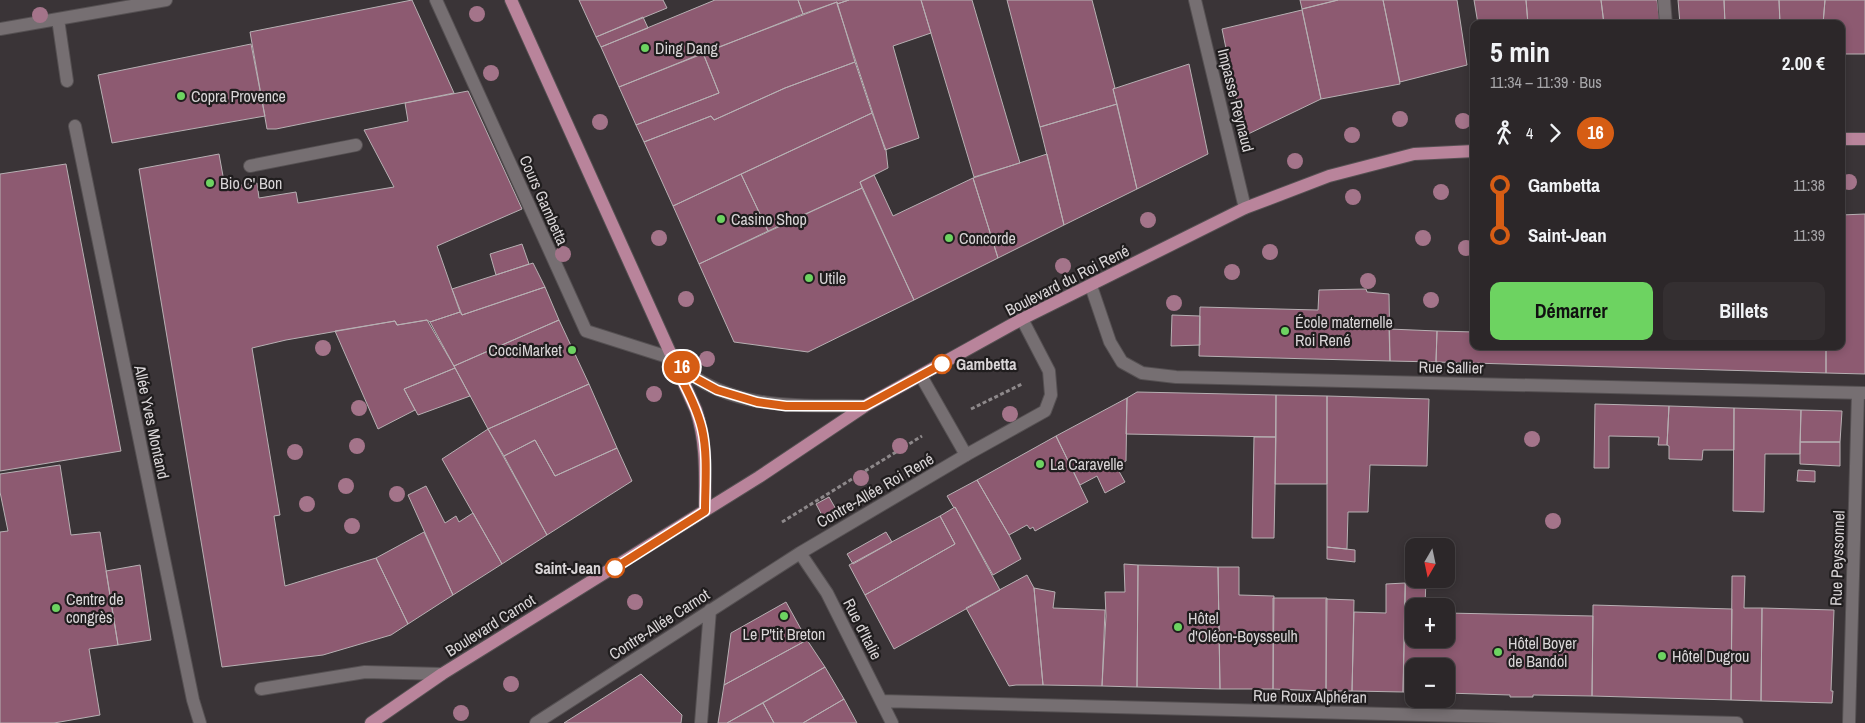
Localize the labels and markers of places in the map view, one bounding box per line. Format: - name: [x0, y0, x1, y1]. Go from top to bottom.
- place label: Ding Dang: [655, 37, 718, 59]
- marker: Ding Dang: [639, 42, 651, 54]
- place label: Copra Provence: [191, 85, 286, 107]
- marker: Copra Provence: [175, 90, 187, 102]
- place label: Bio C' Bon: [220, 172, 282, 194]
- marker: Bio C' Bon: [204, 177, 216, 189]
- place label: Casino Shop: [731, 208, 807, 230]
- marker: Casino Shop: [715, 213, 727, 225]
- place label: Concorde: [959, 227, 1016, 249]
- marker: Concorde: [943, 232, 955, 244]
- place label: Utile: [819, 267, 846, 289]
- marker: Utile: [803, 272, 815, 284]
- place label: École maternelle Roi René: [1295, 311, 1393, 351]
- marker: École maternelle Roi René: [1279, 325, 1291, 337]
- place label: CocciMarket: [488, 339, 562, 361]
- marker: CocciMarket: [566, 344, 578, 356]
- place label: Gambetta: [956, 353, 1017, 375]
- marker: Gambetta: [932, 354, 952, 374]
- place label: La Caravelle: [1050, 453, 1124, 475]
- marker: La Caravelle: [1034, 458, 1046, 470]
- place label: Saint-Jean: [535, 557, 601, 579]
- marker: Saint-Jean: [605, 558, 625, 578]
- place label: Centre de congrès: [66, 588, 124, 628]
- marker: Centre de congrès: [50, 602, 62, 614]
- place label: Hôtel d'Oléon-Boysseulh: [1188, 607, 1298, 647]
- marker: Le P'tit Breton: [778, 610, 790, 622]
- marker: Hôtel d'Oléon-Boysseulh: [1172, 621, 1184, 633]
- place label: Le P'tit Breton: [743, 623, 825, 645]
- place label: Hôtel Boyer de Bandol: [1508, 632, 1577, 672]
- place label: Hôtel Dugrou: [1672, 645, 1749, 667]
- marker: Hôtel Boyer de Bandol: [1492, 646, 1504, 658]
- marker: Hôtel Dugrou: [1656, 650, 1668, 662]

